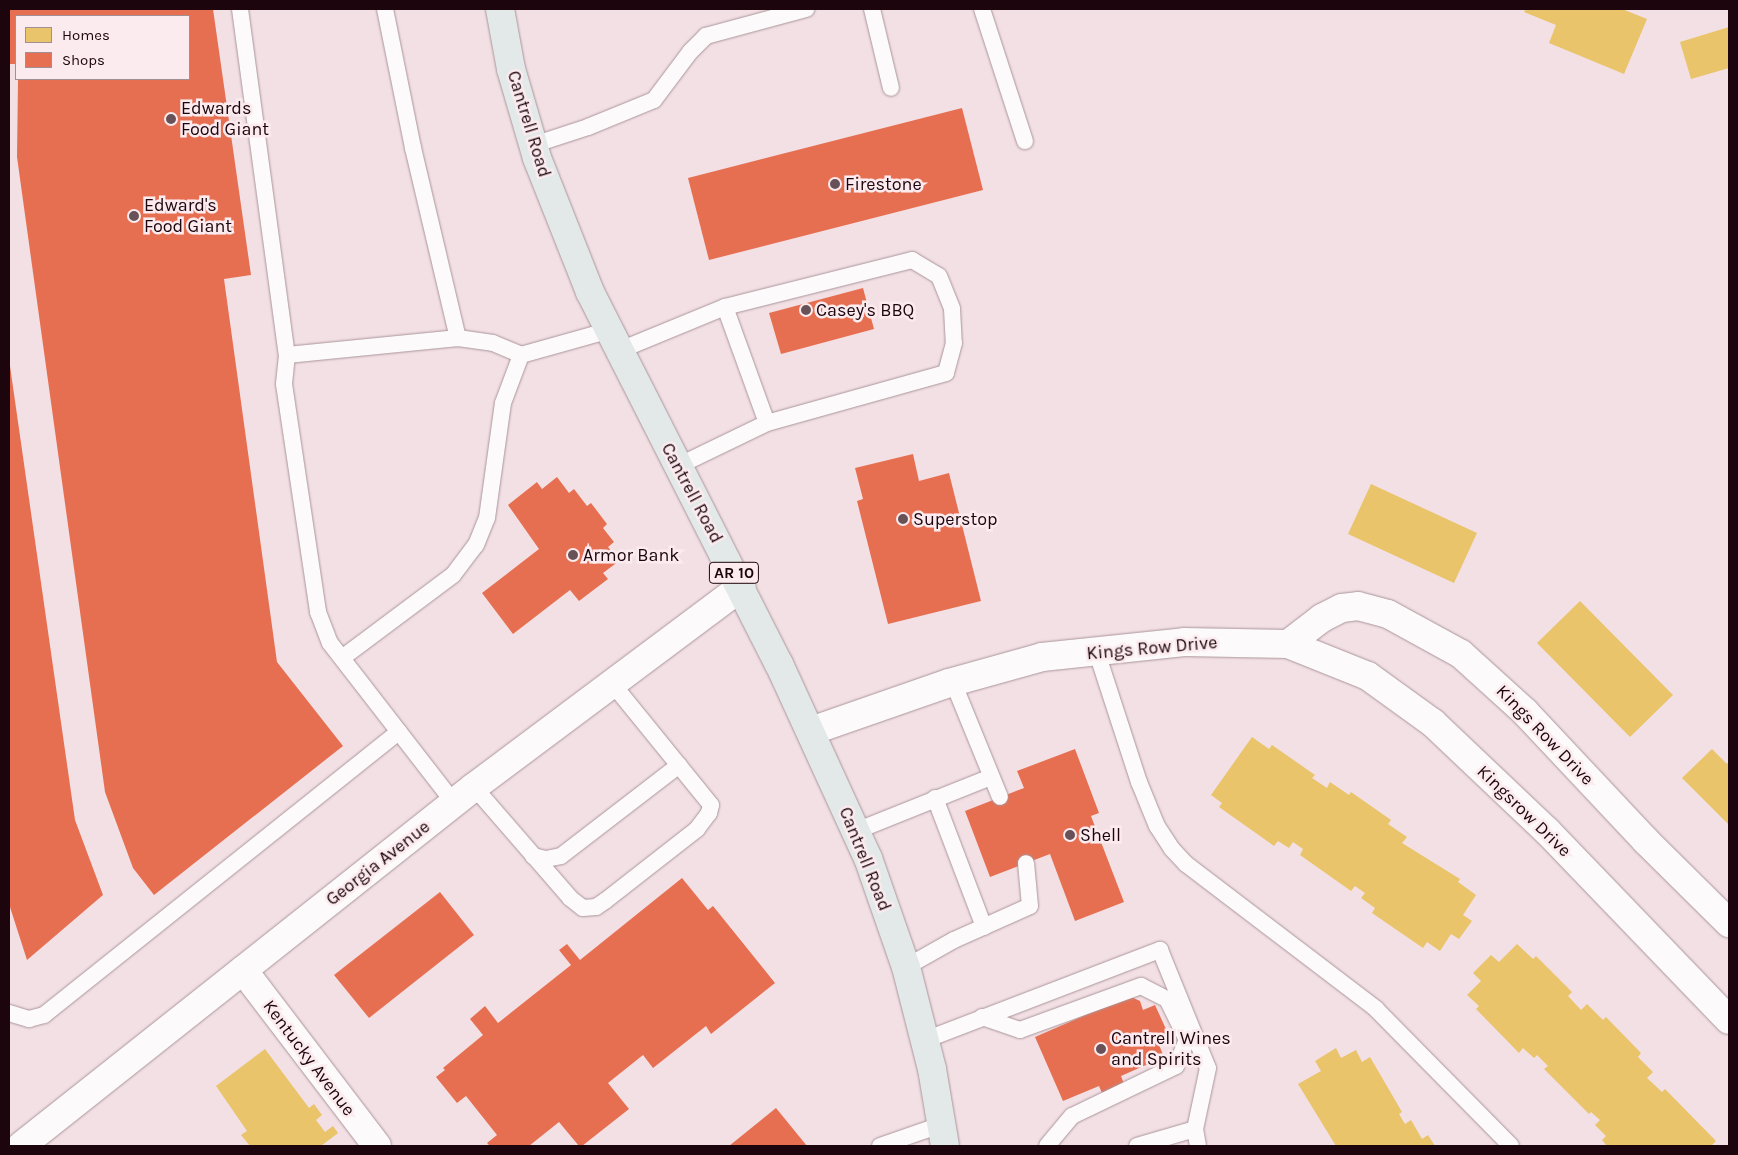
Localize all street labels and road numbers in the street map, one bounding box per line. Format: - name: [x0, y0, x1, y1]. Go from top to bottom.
- street label: Cantrell Road: [503, 68, 555, 180]
- street label: Cantrell Road: [657, 439, 727, 547]
- road number: AR 10: [708, 560, 760, 586]
- street label: Kings Row Drive: [1086, 632, 1218, 664]
- street label: Kings Row Drive: [1492, 680, 1598, 790]
- street label: Kingsrow Drive: [1472, 761, 1576, 861]
- street label: Cantrell Road: [834, 804, 896, 914]
- street label: Georgia Avenue: [322, 816, 434, 910]
- street label: Kentucky Avenue: [258, 996, 360, 1120]

